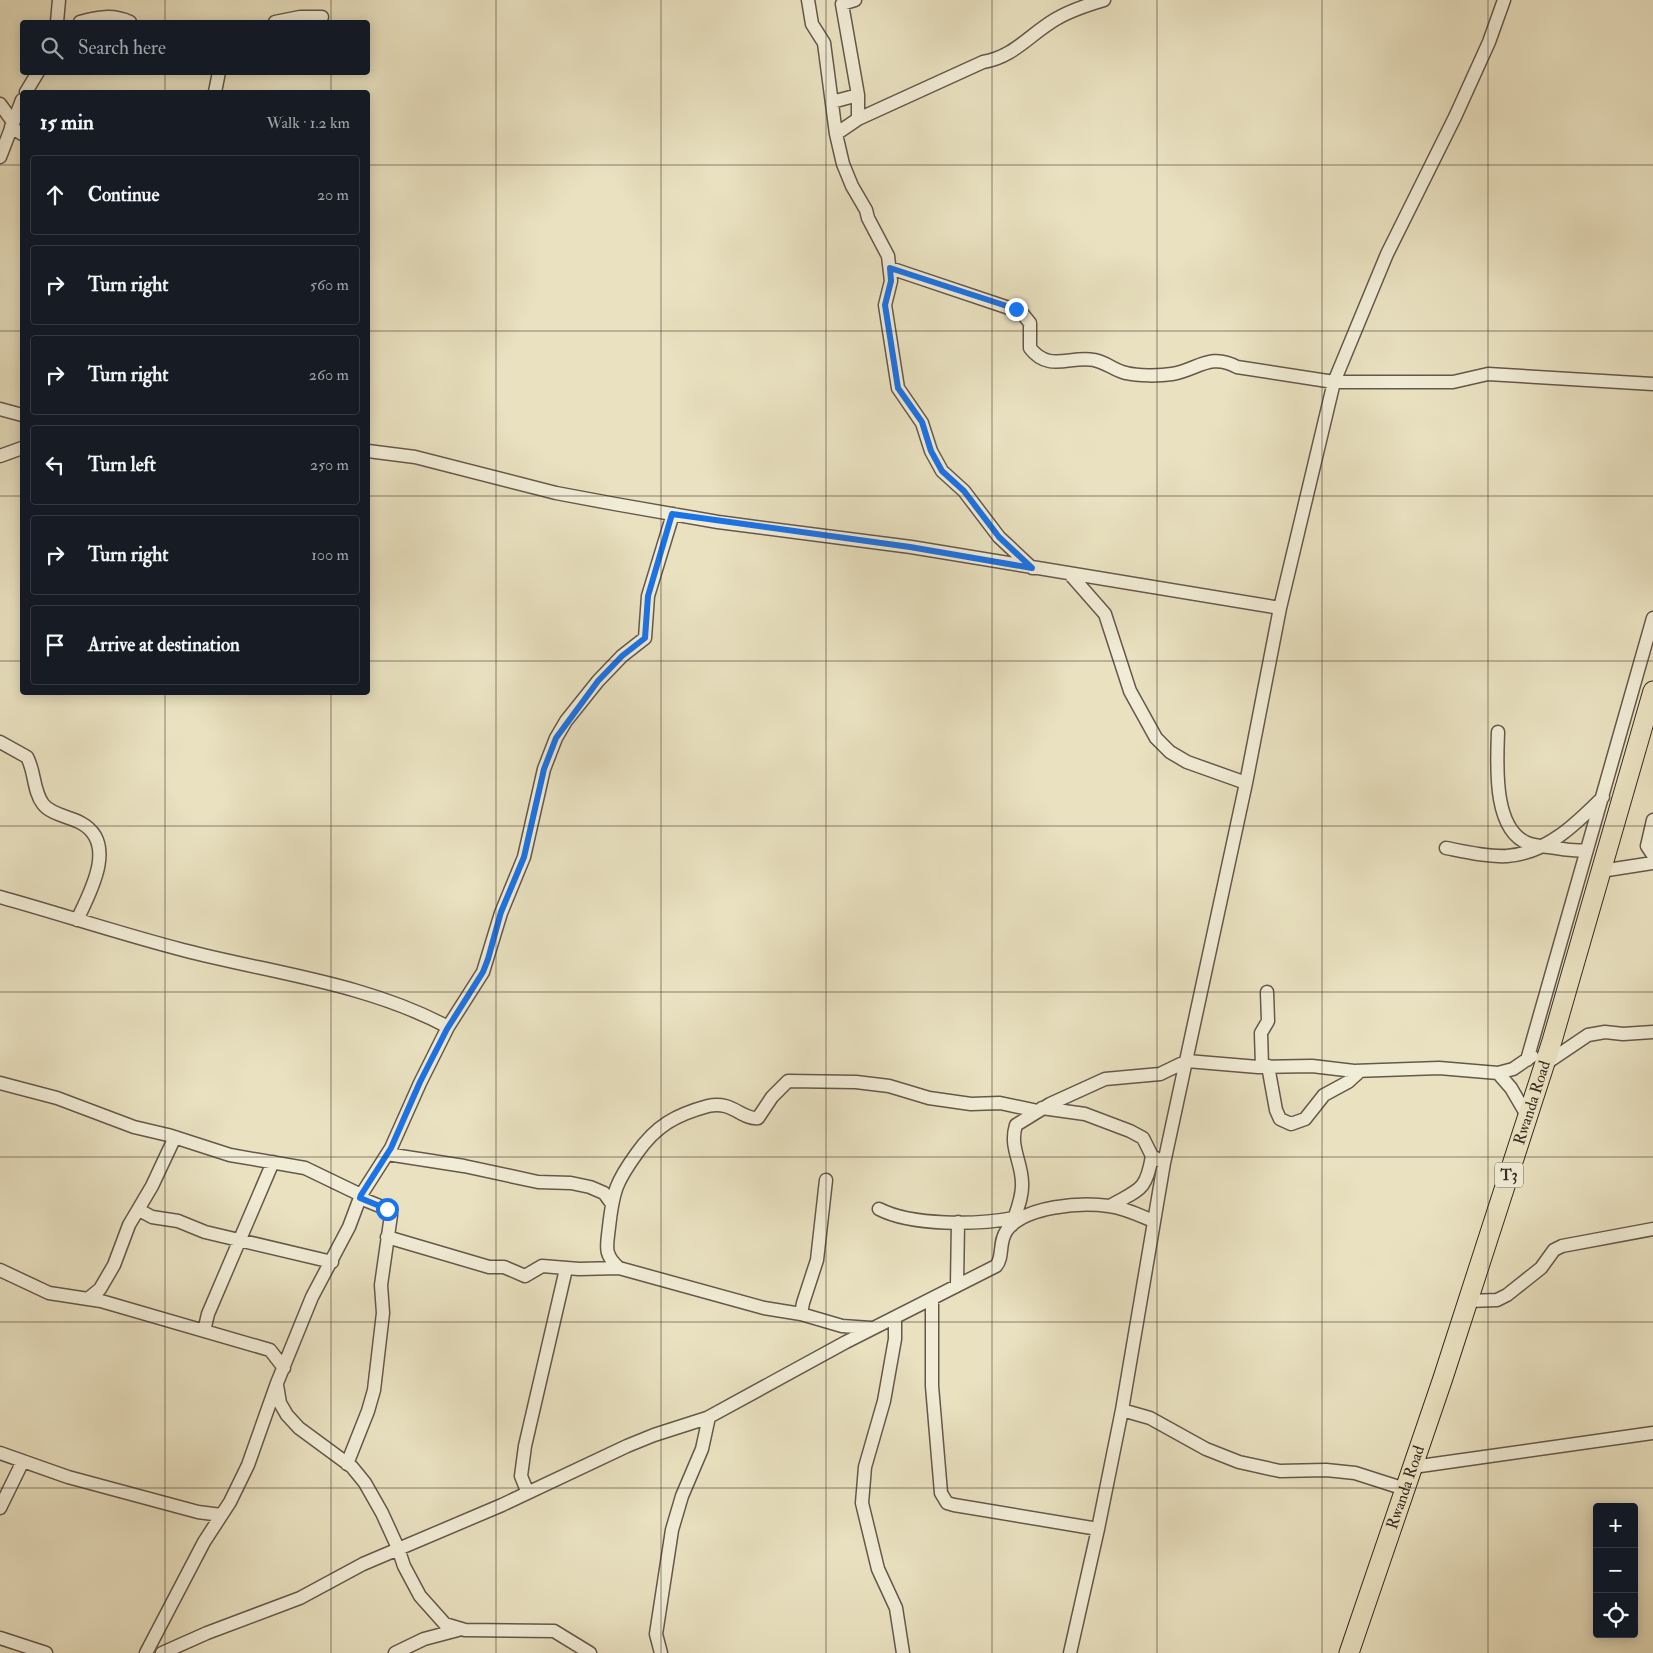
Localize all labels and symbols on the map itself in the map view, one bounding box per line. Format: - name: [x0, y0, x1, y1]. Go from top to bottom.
- route end: [1005, 298, 1028, 321]
- street label: Rwanda Road: [1509, 1058, 1555, 1147]
- road number: T3: [1495, 1162, 1523, 1188]
- route start: [376, 1198, 399, 1221]
- street label: Rwanda Road: [1382, 1443, 1429, 1532]

